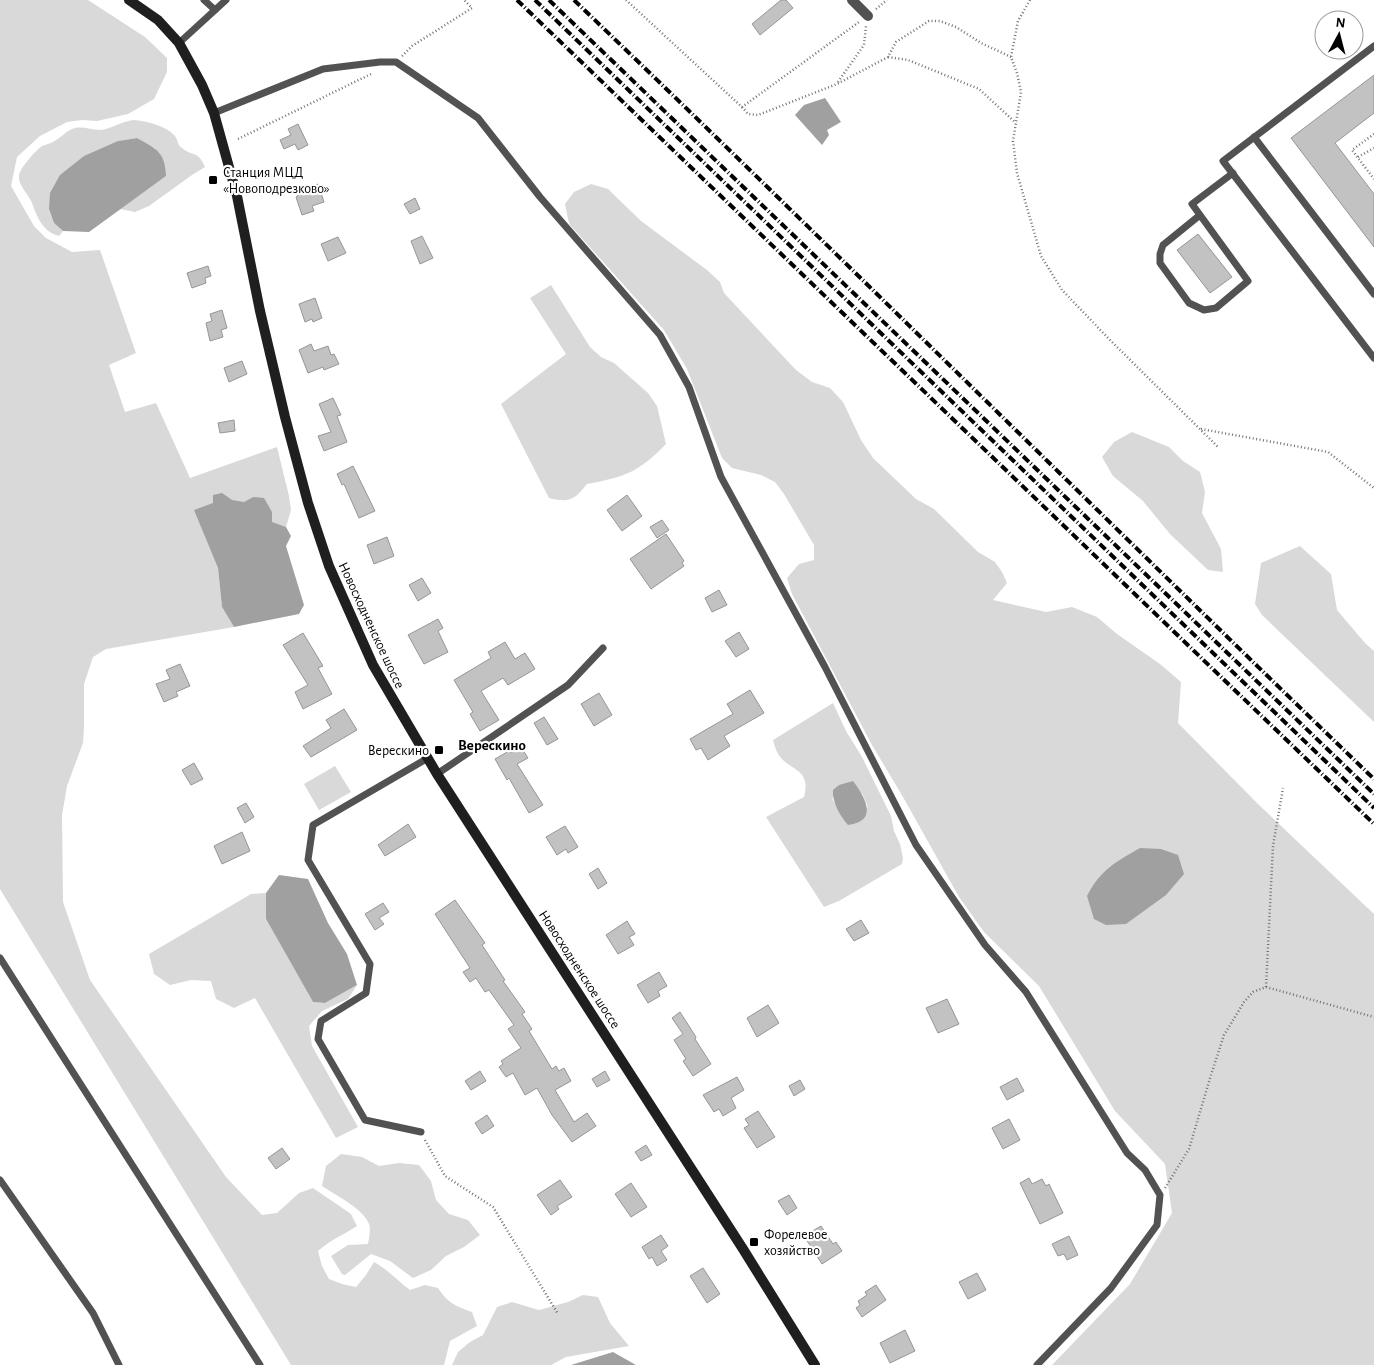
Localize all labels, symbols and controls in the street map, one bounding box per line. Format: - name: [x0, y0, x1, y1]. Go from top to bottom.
- north arrow: [1314, 10, 1364, 60]
- text: N: [1335, 16, 1346, 31]
- place label: Станция МЦД «Новоподрезково»: [223, 166, 330, 196]
- marker: Станция МЦД «Новоподрезково»: [207, 174, 219, 186]
- street label: Новосходненское шоссе: [336, 560, 407, 691]
- district label: Верескино: [458, 738, 526, 753]
- place label: Верескино: [368, 744, 429, 758]
- marker: Верескино: [433, 744, 445, 756]
- street label: Новосходненское шоссе: [536, 908, 623, 1031]
- place label: Форелевое хозяйство: [764, 1228, 827, 1258]
- marker: Форелевое хозяйство: [748, 1236, 760, 1248]

